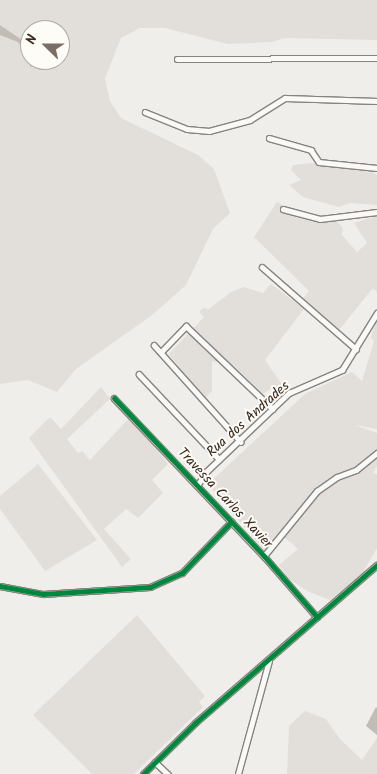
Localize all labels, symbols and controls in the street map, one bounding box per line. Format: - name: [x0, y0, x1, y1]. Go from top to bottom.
- north arrow: [20, 20, 70, 70]
- text: N: [20, 32, 44, 48]
- street label: Rua dos Andrades: [203, 377, 293, 461]
- street label: Travessa Carlos Xavier: [174, 444, 276, 552]

